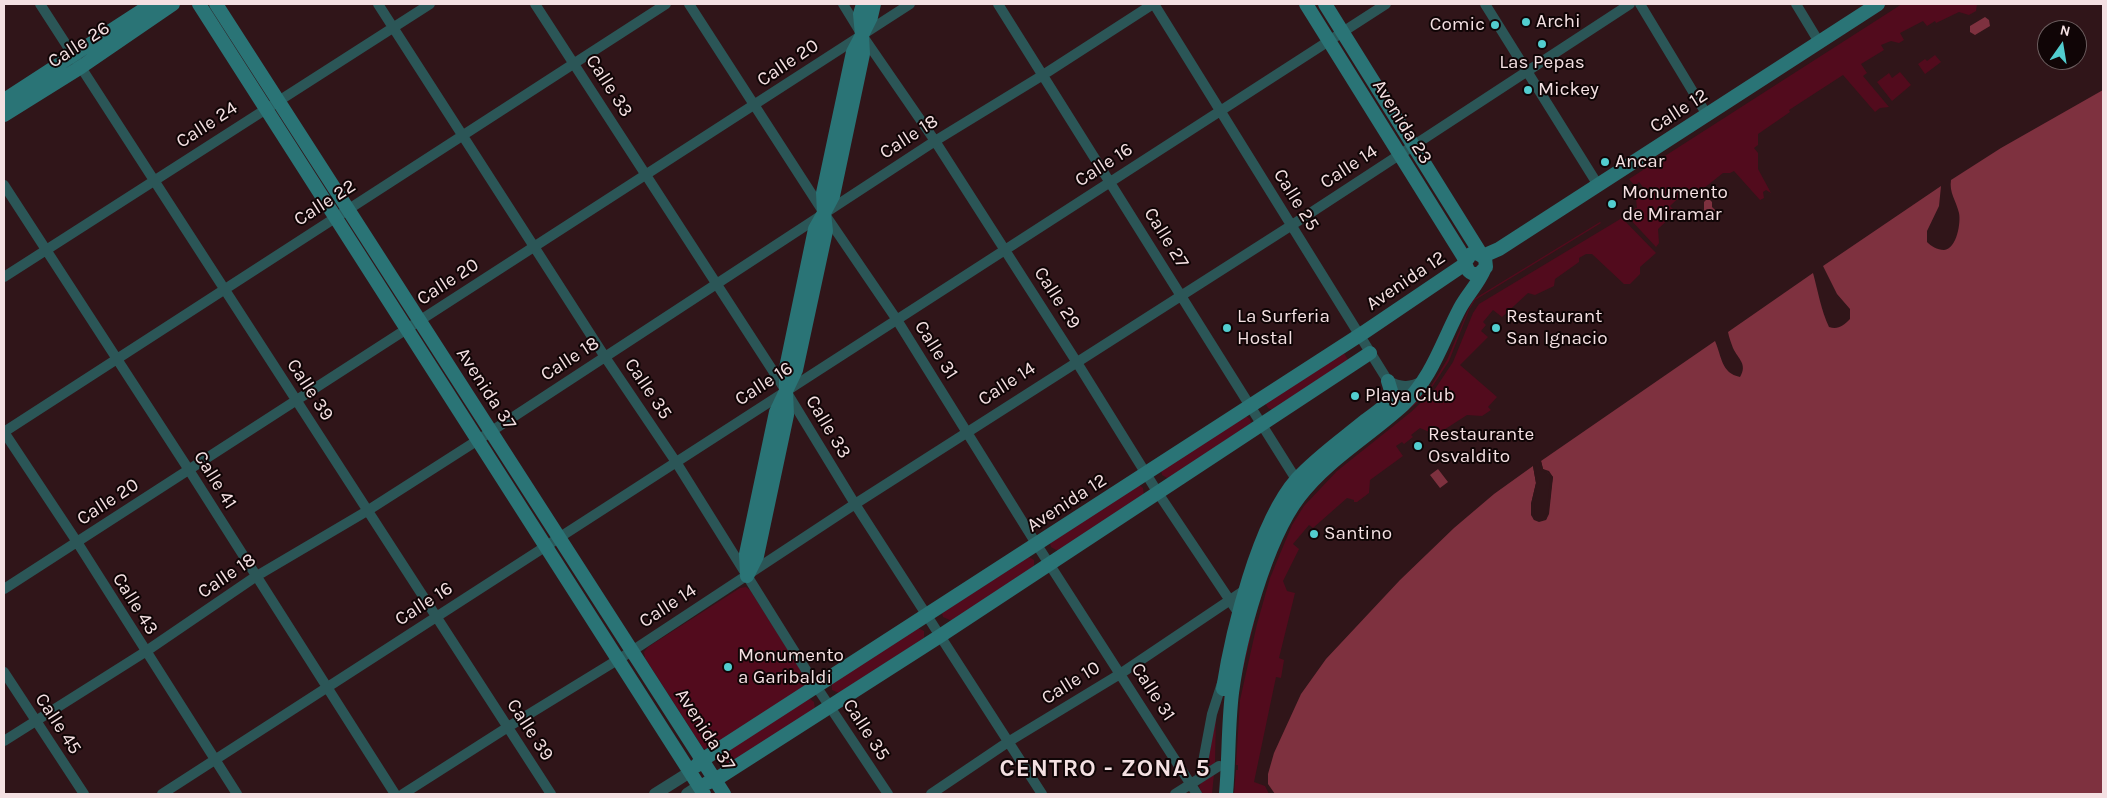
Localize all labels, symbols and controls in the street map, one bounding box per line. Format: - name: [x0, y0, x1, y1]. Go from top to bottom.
- place label: Archi: [1536, 11, 1581, 33]
- place label: Comic: [1430, 14, 1485, 36]
- marker: Archi: [1520, 16, 1532, 28]
- street label: Calle 26: [44, 17, 114, 73]
- marker: Comic: [1489, 19, 1501, 31]
- north arrow: [2037, 20, 2087, 70]
- text: N: [2058, 21, 2072, 40]
- street label: Calle 20: [753, 34, 823, 92]
- marker: Las Pepas: [1536, 38, 1548, 50]
- street label: Calle 33: [581, 51, 637, 121]
- place label: Las Pepas: [1499, 52, 1585, 74]
- street label: Avenida 23: [1367, 76, 1437, 168]
- place label: Mickey: [1538, 79, 1599, 101]
- marker: Mickey: [1522, 84, 1534, 96]
- street label: Calle 12: [1646, 84, 1712, 138]
- street label: Calle 24: [172, 97, 242, 153]
- street label: Calle 18: [876, 110, 942, 164]
- street label: Calle 16: [1071, 138, 1137, 192]
- street label: Calle 14: [1316, 140, 1382, 194]
- place label: Ancar: [1615, 151, 1665, 173]
- marker: Ancar: [1599, 156, 1611, 168]
- street label: Calle 25: [1268, 165, 1324, 235]
- street label: Calle 22: [290, 175, 360, 231]
- place label: Monumento de Miramar: [1622, 182, 1728, 226]
- marker: Monumento de Miramar: [1606, 198, 1618, 210]
- street label: Calle 27: [1139, 204, 1193, 272]
- street label: Avenida 12: [1362, 246, 1450, 316]
- street label: Calle 20: [413, 254, 483, 310]
- street label: Calle 29: [1029, 263, 1085, 333]
- place label: La Surferia Hostal: [1237, 306, 1330, 350]
- place label: Restaurant San Ignacio: [1506, 306, 1608, 350]
- street label: Calle 31: [909, 317, 963, 383]
- marker: La Surferia Hostal: [1221, 322, 1233, 334]
- marker: Restaurant San Ignacio: [1490, 322, 1502, 334]
- street label: Calle 18: [537, 332, 603, 386]
- street label: Avenida 37: [451, 344, 521, 434]
- street label: Calle 35: [619, 354, 677, 424]
- street label: Calle 39: [282, 355, 338, 425]
- street label: Calle 16: [731, 357, 797, 411]
- street label: Calle 14: [974, 357, 1040, 411]
- place label: Playa Club: [1365, 385, 1455, 407]
- marker: Playa Club: [1349, 390, 1361, 402]
- street label: Calle 33: [800, 391, 856, 463]
- place label: Restaurante Osvaldito: [1428, 424, 1534, 468]
- marker: Restaurante Osvaldito: [1412, 440, 1424, 452]
- street label: Calle 41: [188, 447, 242, 513]
- street label: Avenida 12: [1023, 469, 1111, 537]
- street label: Calle 20: [73, 474, 143, 530]
- place label: Santino: [1324, 523, 1392, 545]
- marker: Santino: [1308, 528, 1320, 540]
- street label: Calle 18: [194, 548, 260, 604]
- street label: Calle 43: [107, 569, 163, 639]
- street label: Calle 16: [391, 577, 457, 631]
- street label: Calle 14: [635, 579, 701, 633]
- place label: Monumento a Garibaldi: [738, 645, 844, 689]
- street label: Calle 10: [1038, 656, 1104, 710]
- street label: Calle 31: [1126, 659, 1180, 725]
- marker: Monumento a Garibaldi: [722, 661, 734, 673]
- street label: Avenida 37: [670, 685, 740, 775]
- street label: Calle 45: [30, 689, 86, 759]
- street label: Calle 39: [502, 695, 558, 765]
- street label: Calle 35: [838, 695, 894, 765]
- district label: CENTRO - ZONA 5: [998, 755, 1212, 783]

